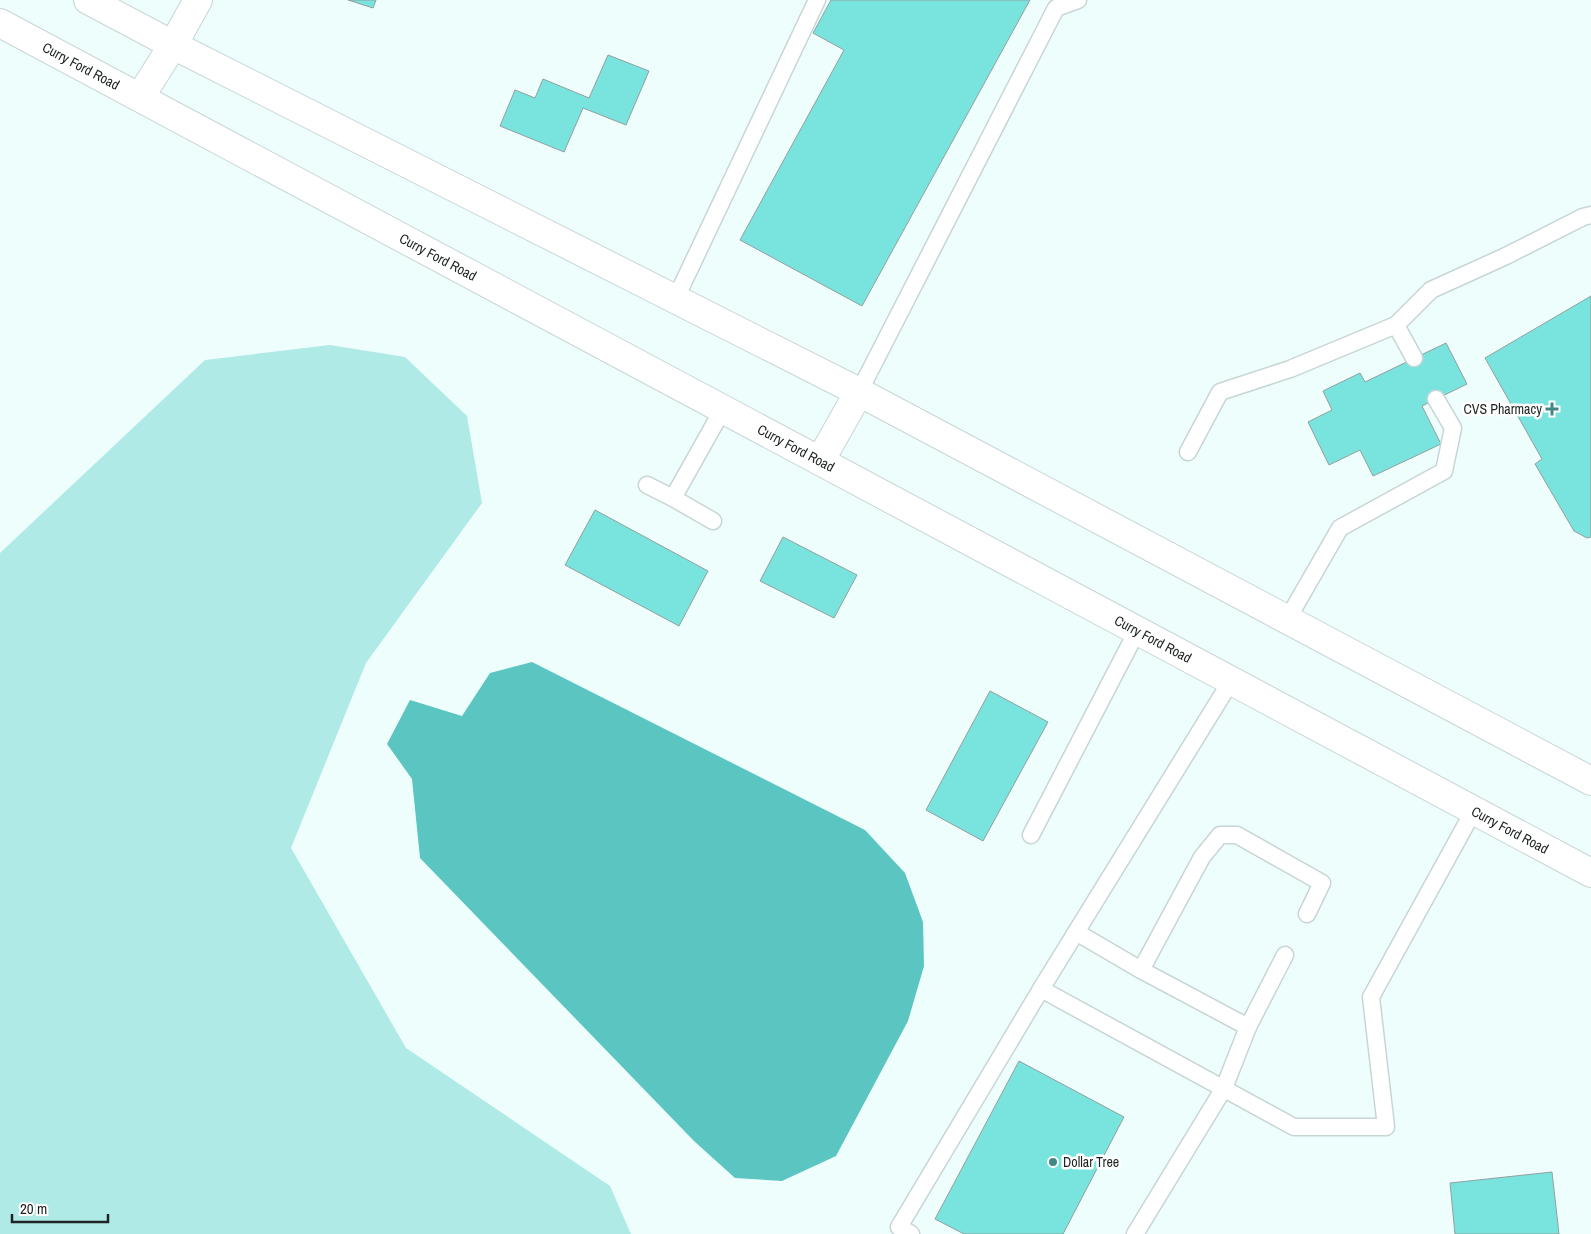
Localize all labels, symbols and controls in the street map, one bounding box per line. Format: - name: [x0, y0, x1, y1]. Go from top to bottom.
- street label: Curry Ford Road: [39, 38, 123, 94]
- street label: Curry Ford Road: [396, 229, 480, 285]
- place label: CVS Pharmacy: [1464, 400, 1542, 418]
- marker: CVS Pharmacy: [1546, 403, 1558, 415]
- street label: Curry Ford Road: [754, 420, 838, 476]
- street label: Curry Ford Road: [1111, 611, 1195, 667]
- street label: Curry Ford Road: [1468, 802, 1552, 858]
- place label: Dollar Tree: [1063, 1153, 1119, 1171]
- marker: Dollar Tree: [1047, 1156, 1059, 1168]
- scale bar: [12, 1192, 109, 1224]
- text: 20 m: [20, 1198, 47, 1219]

